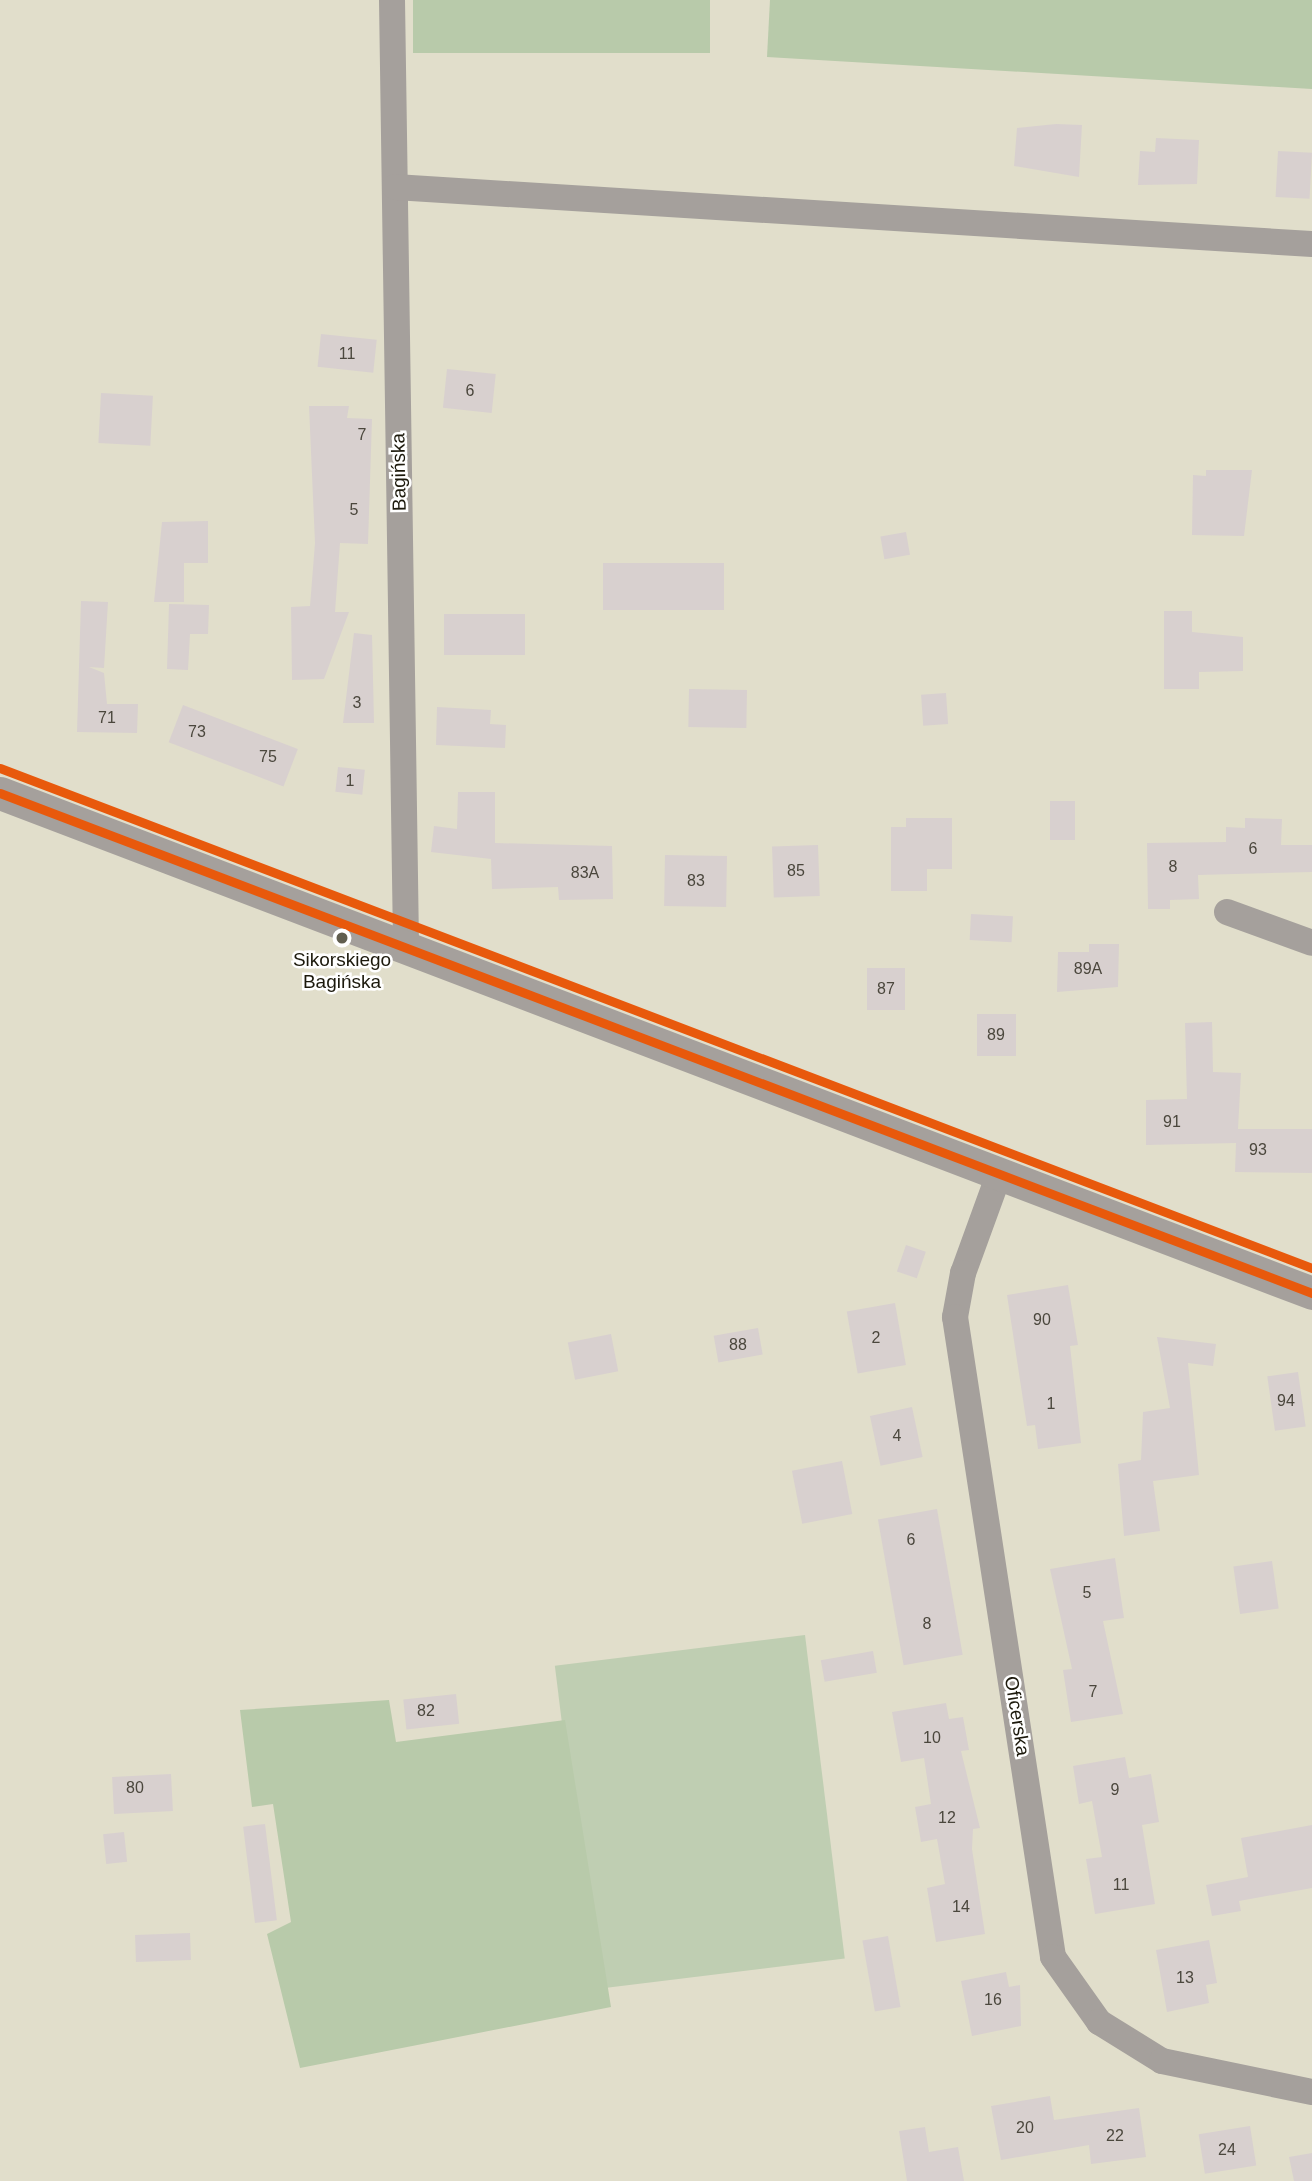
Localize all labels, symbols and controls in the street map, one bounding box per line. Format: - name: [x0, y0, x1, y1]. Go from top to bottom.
- house number: 11: [339, 344, 355, 364]
- house number: 6: [466, 381, 474, 401]
- house number: 7: [358, 425, 366, 445]
- street label: Bagińska: [387, 433, 411, 511]
- house number: 5: [350, 500, 358, 520]
- house number: 3: [353, 693, 361, 713]
- house number: 71: [98, 708, 116, 728]
- house number: 73: [188, 722, 206, 742]
- house number: 75: [259, 747, 277, 767]
- house number: 1: [346, 771, 354, 791]
- house number: 6: [1249, 839, 1257, 859]
- house number: 8: [1169, 857, 1177, 877]
- house number: 85: [787, 861, 805, 881]
- house number: 83A: [571, 863, 599, 883]
- house number: 83: [687, 871, 705, 891]
- marker: Sikorskiego Bagińska: [334, 930, 350, 946]
- place label: Sikorskiego Bagińska: [293, 949, 391, 993]
- house number: 89A: [1074, 959, 1102, 979]
- house number: 87: [877, 979, 895, 999]
- house number: 89: [987, 1025, 1005, 1045]
- house number: 91: [1163, 1112, 1181, 1132]
- house number: 93: [1249, 1140, 1267, 1160]
- house number: 90: [1033, 1310, 1051, 1330]
- house number: 2: [872, 1328, 880, 1348]
- house number: 88: [729, 1335, 747, 1355]
- house number: 94: [1277, 1391, 1295, 1411]
- house number: 1: [1047, 1394, 1055, 1414]
- house number: 4: [893, 1426, 901, 1446]
- house number: 6: [907, 1530, 915, 1550]
- house number: 5: [1083, 1583, 1091, 1603]
- house number: 8: [923, 1614, 931, 1634]
- street label: Oficerska: [999, 1675, 1035, 1757]
- house number: 7: [1089, 1682, 1097, 1702]
- house number: 82: [417, 1701, 435, 1721]
- house number: 10: [923, 1728, 941, 1748]
- house number: 80: [126, 1778, 144, 1798]
- house number: 9: [1111, 1780, 1119, 1800]
- house number: 12: [938, 1808, 956, 1828]
- house number: 11: [1113, 1875, 1129, 1895]
- house number: 14: [952, 1897, 970, 1917]
- house number: 13: [1176, 1968, 1194, 1988]
- house number: 16: [984, 1990, 1002, 2010]
- house number: 20: [1016, 2118, 1034, 2138]
- house number: 22: [1106, 2126, 1124, 2146]
- house number: 24: [1218, 2140, 1236, 2160]

